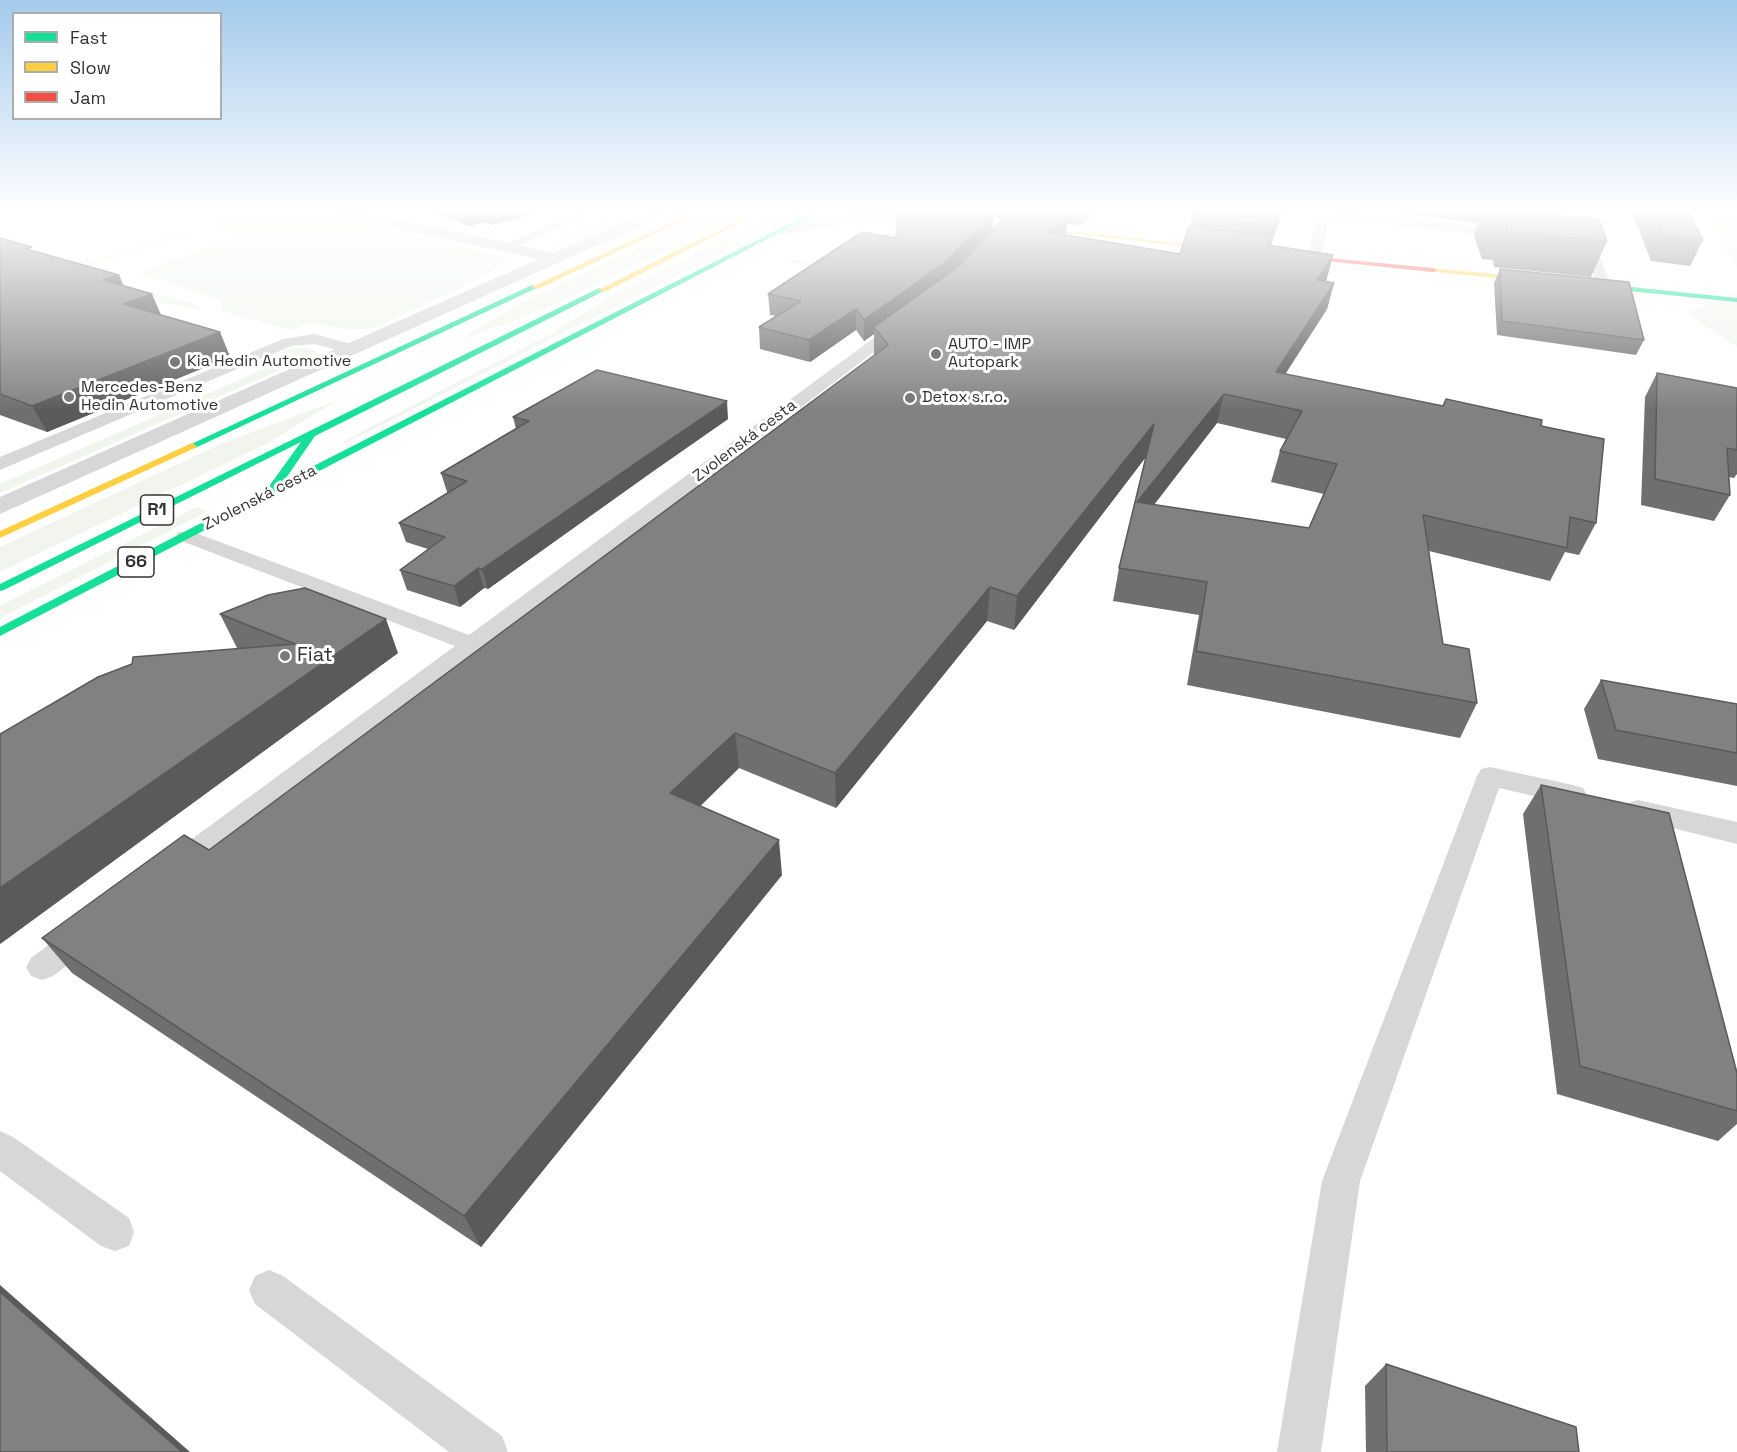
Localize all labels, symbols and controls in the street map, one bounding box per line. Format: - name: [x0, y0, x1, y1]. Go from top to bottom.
- legend: [12, 12, 222, 120]
- text: Fast: [70, 26, 107, 49]
- text: Slow: [70, 56, 111, 79]
- text: Jam: [70, 86, 106, 109]
- place label: AUTO - IMP Autopark: [948, 335, 1031, 373]
- marker: AUTO - IMP Autopark: [929, 347, 943, 361]
- place label: Kia Hedin Automotive: [187, 352, 351, 372]
- marker: Kia Hedin Automotive: [168, 355, 182, 369]
- place label: Mercedes-Benz Hedin Automotive: [81, 378, 218, 416]
- place label: Detox s.r.o.: [922, 388, 1007, 408]
- marker: Mercedes-Benz Hedin Automotive: [62, 390, 76, 404]
- marker: Detox s.r.o.: [903, 391, 917, 405]
- street label: Zvolenská cesta: [690, 396, 800, 486]
- street label: Zvolenská cesta: [200, 461, 320, 535]
- road number: R1: [140, 495, 174, 525]
- road number: 66: [118, 547, 154, 577]
- place label: Fiat: [297, 644, 333, 668]
- marker: Fiat: [278, 649, 292, 663]

